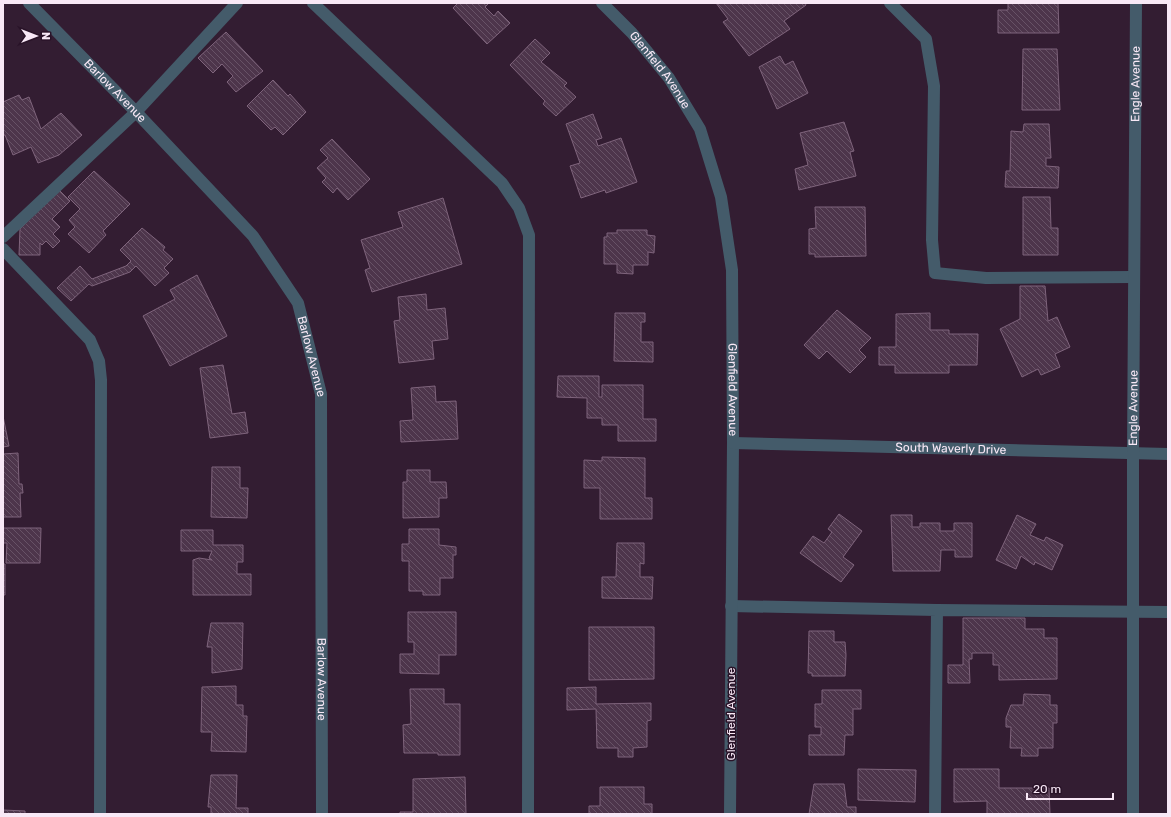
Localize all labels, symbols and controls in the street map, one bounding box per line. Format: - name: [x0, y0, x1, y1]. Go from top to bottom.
- north arrow: [16, 16, 56, 56]
- street label: Glenfield Avenue: [627, 29, 693, 112]
- text: N: [39, 32, 52, 40]
- street label: Engle Avenue: [1128, 46, 1143, 122]
- street label: Barlow Avenue: [81, 56, 149, 126]
- street label: Barlow Avenue: [295, 314, 329, 399]
- street label: Glenfield Avenue: [725, 343, 740, 437]
- street label: Engle Avenue: [1126, 370, 1141, 446]
- street label: South Waverly Drive: [895, 440, 1007, 457]
- street label: Barlow Avenue: [315, 638, 329, 721]
- street label: Glenfield Avenue: [724, 667, 738, 761]
- scale bar: [1027, 775, 1113, 801]
- text: 20 m: [1033, 782, 1061, 796]

